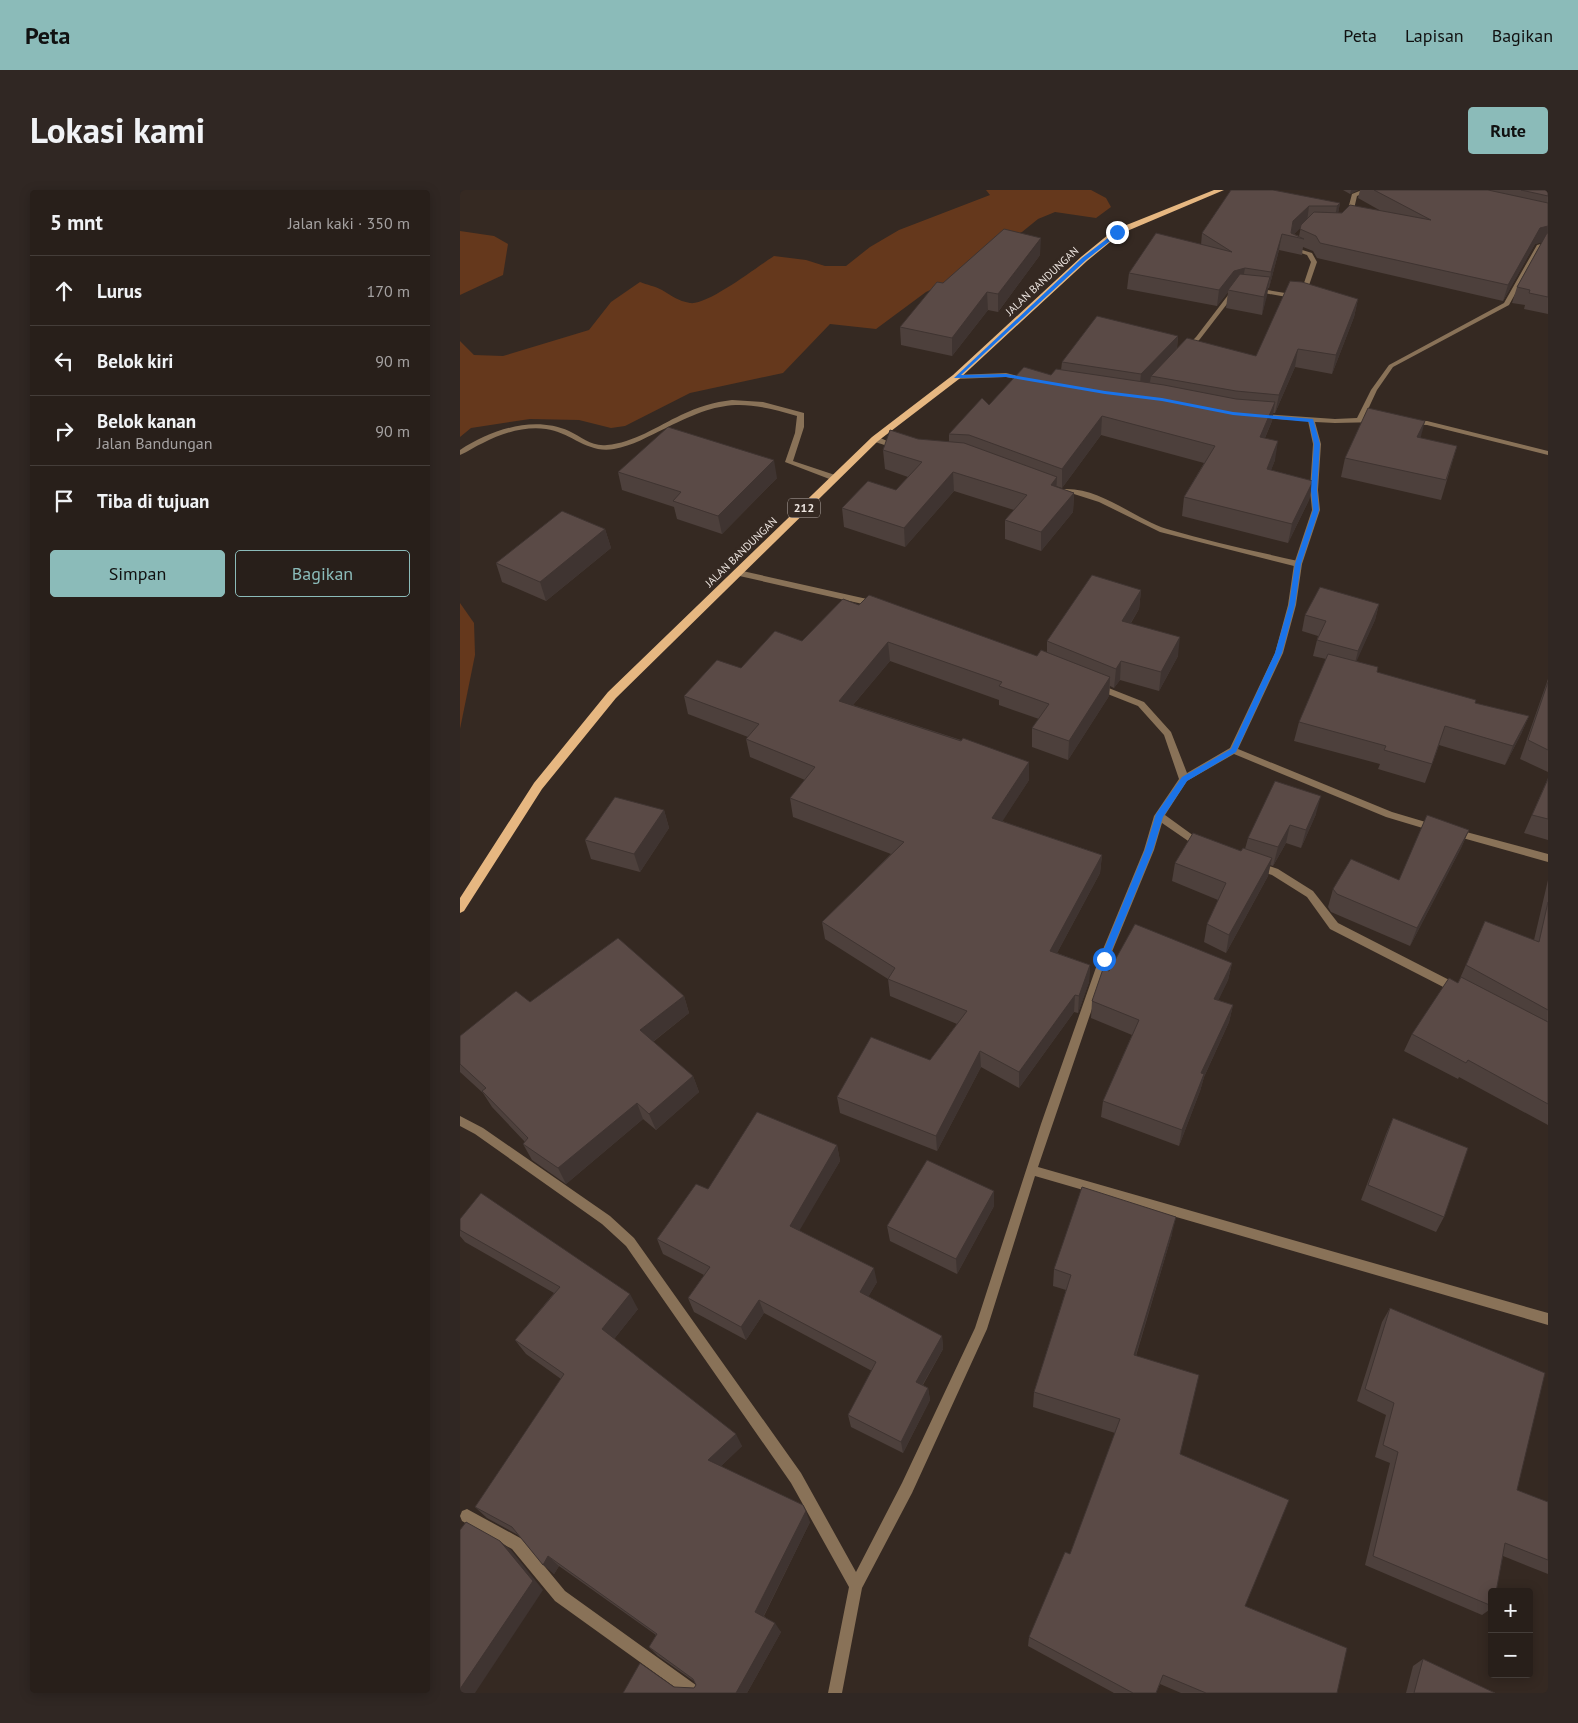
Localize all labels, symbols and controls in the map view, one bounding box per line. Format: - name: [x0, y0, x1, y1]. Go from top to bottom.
- text: Peta: [25, 20, 70, 51]
- text: Peta: [1343, 24, 1377, 47]
- text: Lapisan: [1405, 24, 1464, 47]
- text: Bagikan: [1492, 24, 1553, 47]
- text: Lokasi kami: [30, 107, 205, 153]
- button: Rute: [1468, 107, 1548, 154]
- text: 5 mnt: [50, 209, 103, 236]
- text: Jalan kaki · 350 m: [288, 213, 410, 233]
- route end: [1106, 221, 1129, 244]
- street label: JALAN BANDUNGAN: [1002, 244, 1081, 319]
- icon: ahead: [50, 277, 78, 305]
- text: Lurus: [97, 279, 142, 303]
- text: 170 m: [367, 281, 410, 301]
- icon: left: [50, 347, 78, 375]
- text: Belok kiri: [97, 349, 173, 373]
- text: 90 m: [375, 351, 410, 371]
- text: Belok kanan: [97, 409, 196, 433]
- icon: right: [50, 417, 78, 445]
- text: 90 m: [375, 421, 410, 441]
- text: Jalan Bandungan: [97, 433, 213, 453]
- icon: arrive: [50, 487, 78, 515]
- text: Tiba di tujuan: [97, 489, 209, 513]
- road number: 212: [788, 498, 820, 518]
- street label: JALAN BANDUNGAN: [701, 514, 780, 591]
- button: Simpan: [50, 550, 225, 597]
- button: Bagikan: [235, 550, 410, 597]
- route start: [1093, 948, 1116, 971]
- map controls: [1488, 1588, 1533, 1678]
- button: +: [1488, 1588, 1533, 1633]
- button: −: [1488, 1633, 1533, 1678]

